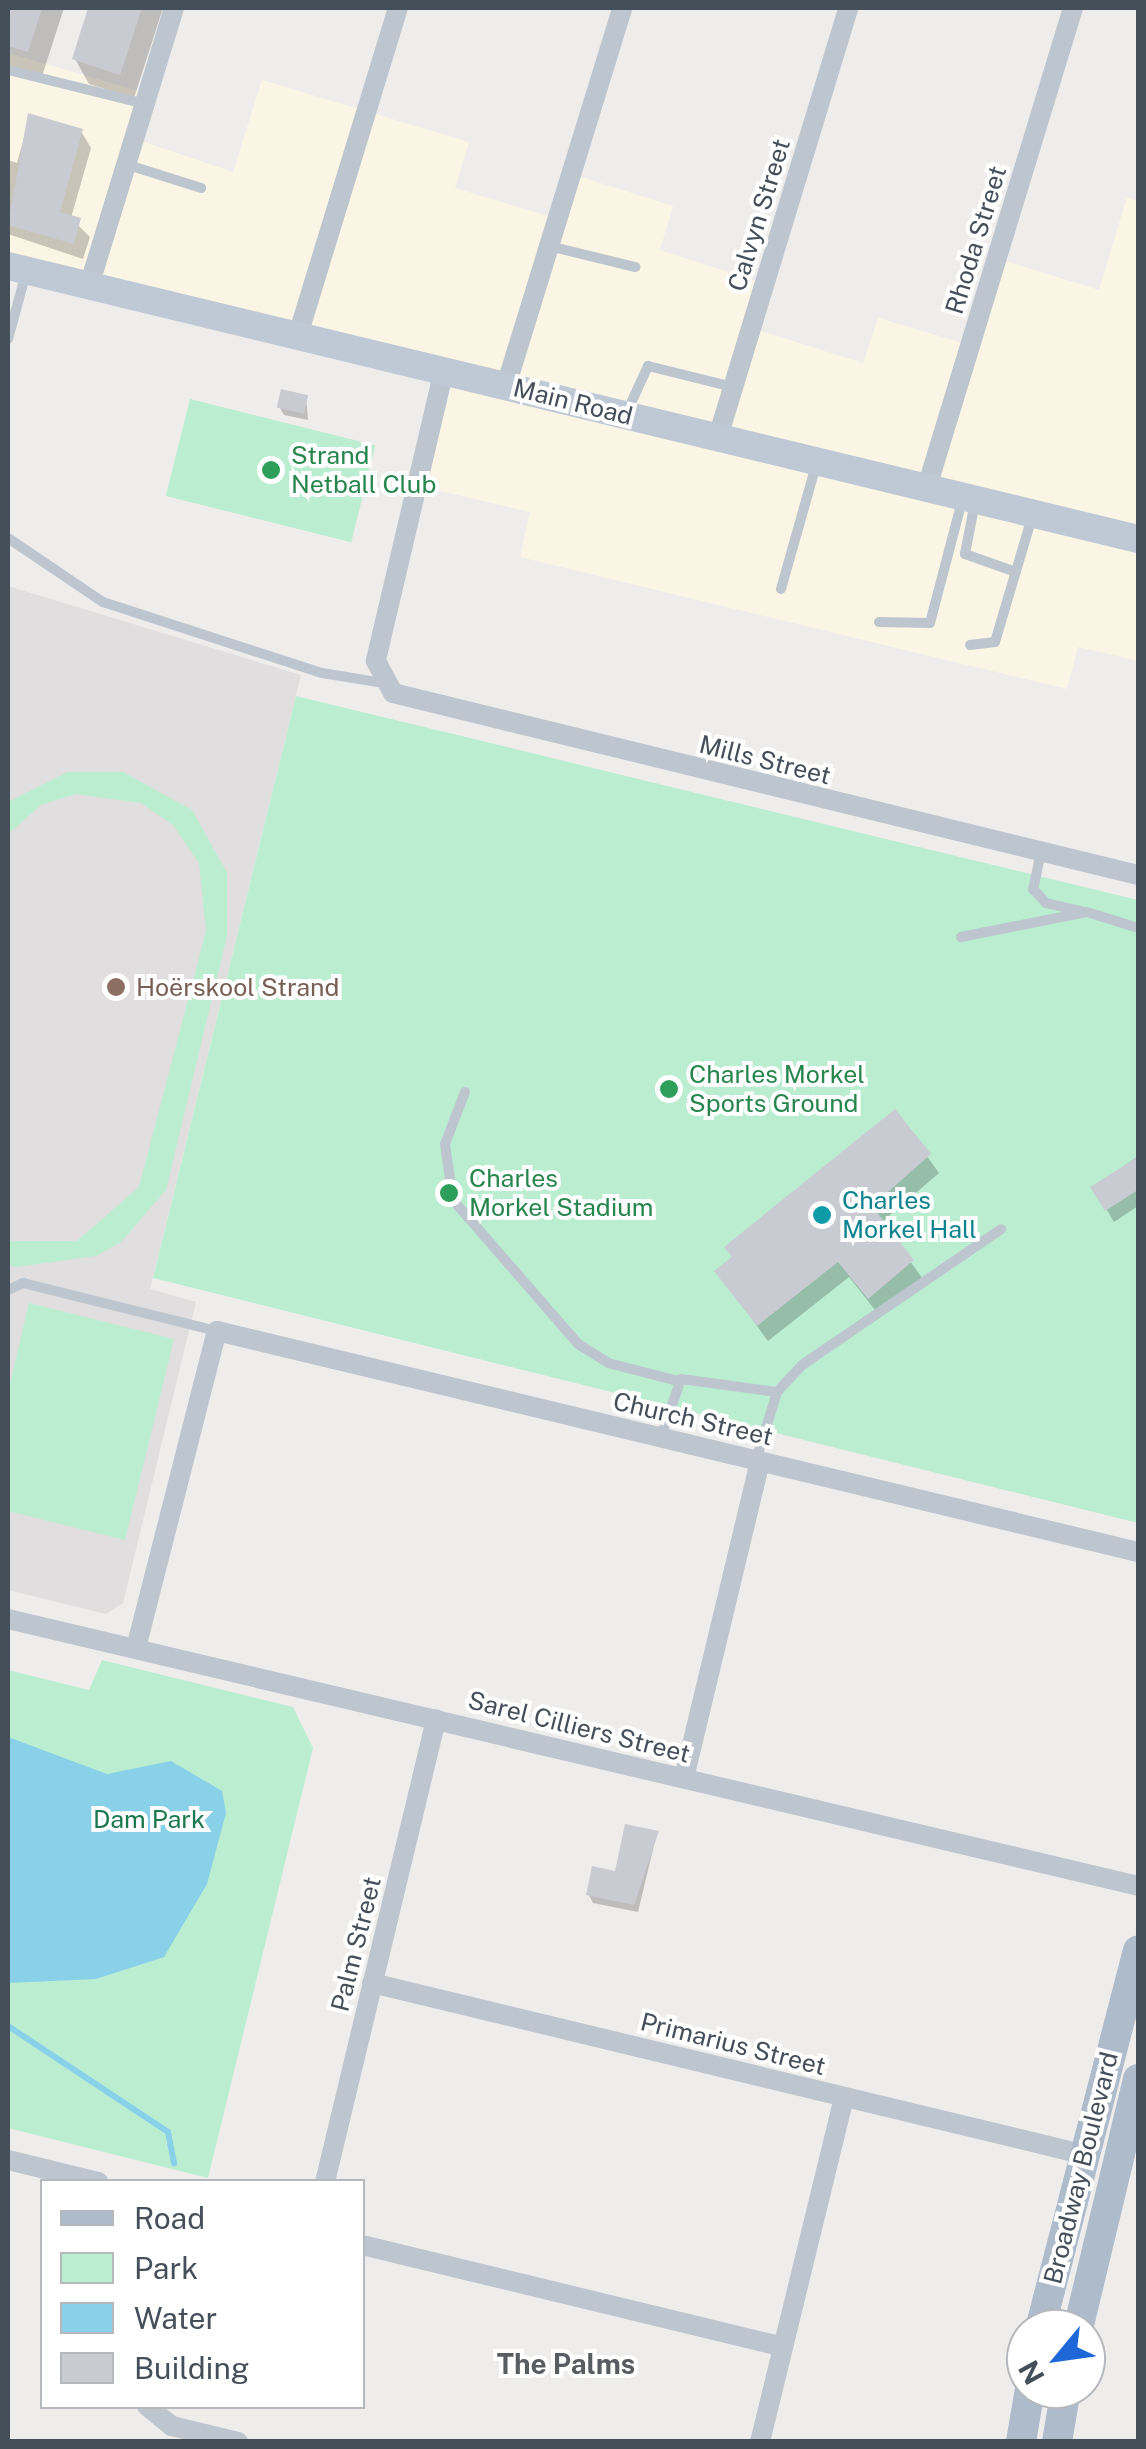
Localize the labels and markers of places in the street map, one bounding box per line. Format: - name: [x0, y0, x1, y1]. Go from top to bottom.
- place label: Strand Netball Club: [291, 441, 436, 500]
- marker: Strand Netball Club: [260, 459, 282, 481]
- place label: Hoërskool Strand: [136, 972, 339, 1002]
- marker: Hoërskool Strand: [105, 976, 127, 998]
- place label: Charles Morkel Sports Ground: [689, 1060, 865, 1119]
- marker: Charles Morkel Sports Ground: [658, 1078, 680, 1100]
- place label: Charles Morkel Stadium: [469, 1164, 653, 1223]
- marker: Charles Morkel Stadium: [438, 1182, 460, 1204]
- place label: Charles Morkel Hall: [842, 1186, 977, 1245]
- marker: Charles Morkel Hall: [811, 1204, 833, 1226]

